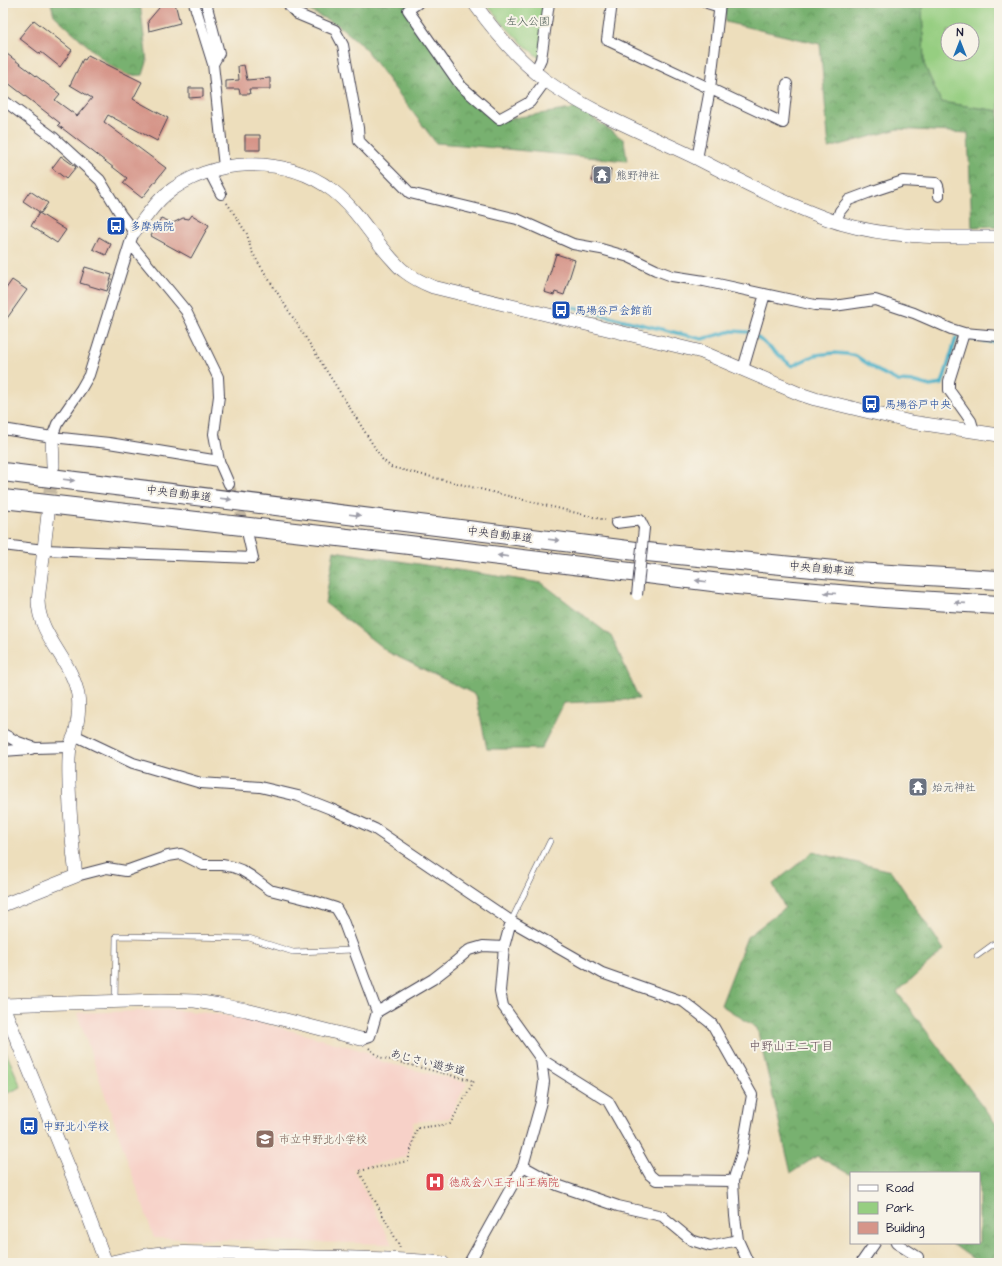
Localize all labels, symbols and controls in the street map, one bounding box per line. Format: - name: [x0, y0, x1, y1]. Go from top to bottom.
- park label: 左入公園: [506, 14, 550, 29]
- north arrow: [940, 22, 980, 62]
- text: N: [957, 25, 964, 40]
- temple icon: 熊野神社: [591, 164, 613, 186]
- place label: 熊野神社: [616, 168, 660, 183]
- bus stop icon: 多摩病院: [105, 215, 127, 237]
- place label: 多摩病院: [130, 219, 174, 234]
- bus stop icon: 馬場谷戸会館前: [550, 299, 572, 321]
- place label: 馬場谷戸会館前: [575, 303, 652, 318]
- bus stop icon: 馬場谷戸中央: [860, 393, 882, 415]
- place label: 馬場谷戸中央: [885, 397, 951, 412]
- one-way arrow: [63, 477, 76, 483]
- street label: 中央自動車道: [145, 482, 213, 505]
- one-way arrow: [220, 496, 232, 502]
- one-way arrow: [349, 512, 361, 518]
- street label: 中央自動車道: [466, 523, 534, 546]
- one-way arrow: [548, 537, 560, 544]
- one-way arrow: [497, 553, 509, 559]
- street label: 中央自動車道: [788, 558, 855, 579]
- one-way arrow: [695, 577, 707, 584]
- one-way arrow: [824, 590, 836, 597]
- one-way arrow: [954, 599, 966, 606]
- temple icon: 始元神社: [907, 776, 929, 798]
- place label: 始元神社: [932, 780, 976, 795]
- district label: 中野山王二丁目: [749, 1038, 833, 1055]
- street label: あじさい遊歩道: [389, 1046, 467, 1079]
- bus stop icon: 中野北小学校: [18, 1115, 40, 1137]
- place label: 中野北小学校: [43, 1119, 109, 1134]
- school or university icon: 市立中野北小学校: [254, 1128, 276, 1150]
- place label: 市立中野北小学校: [279, 1132, 367, 1147]
- hospital icon: 徳成会八王子山王病院: [424, 1171, 446, 1193]
- legend: [850, 1172, 980, 1244]
- place label: 徳成会八王子山王病院: [449, 1175, 559, 1190]
- text: Road: [886, 1180, 914, 1197]
- text: Park: [886, 1200, 914, 1217]
- text: Building: [886, 1220, 924, 1238]

